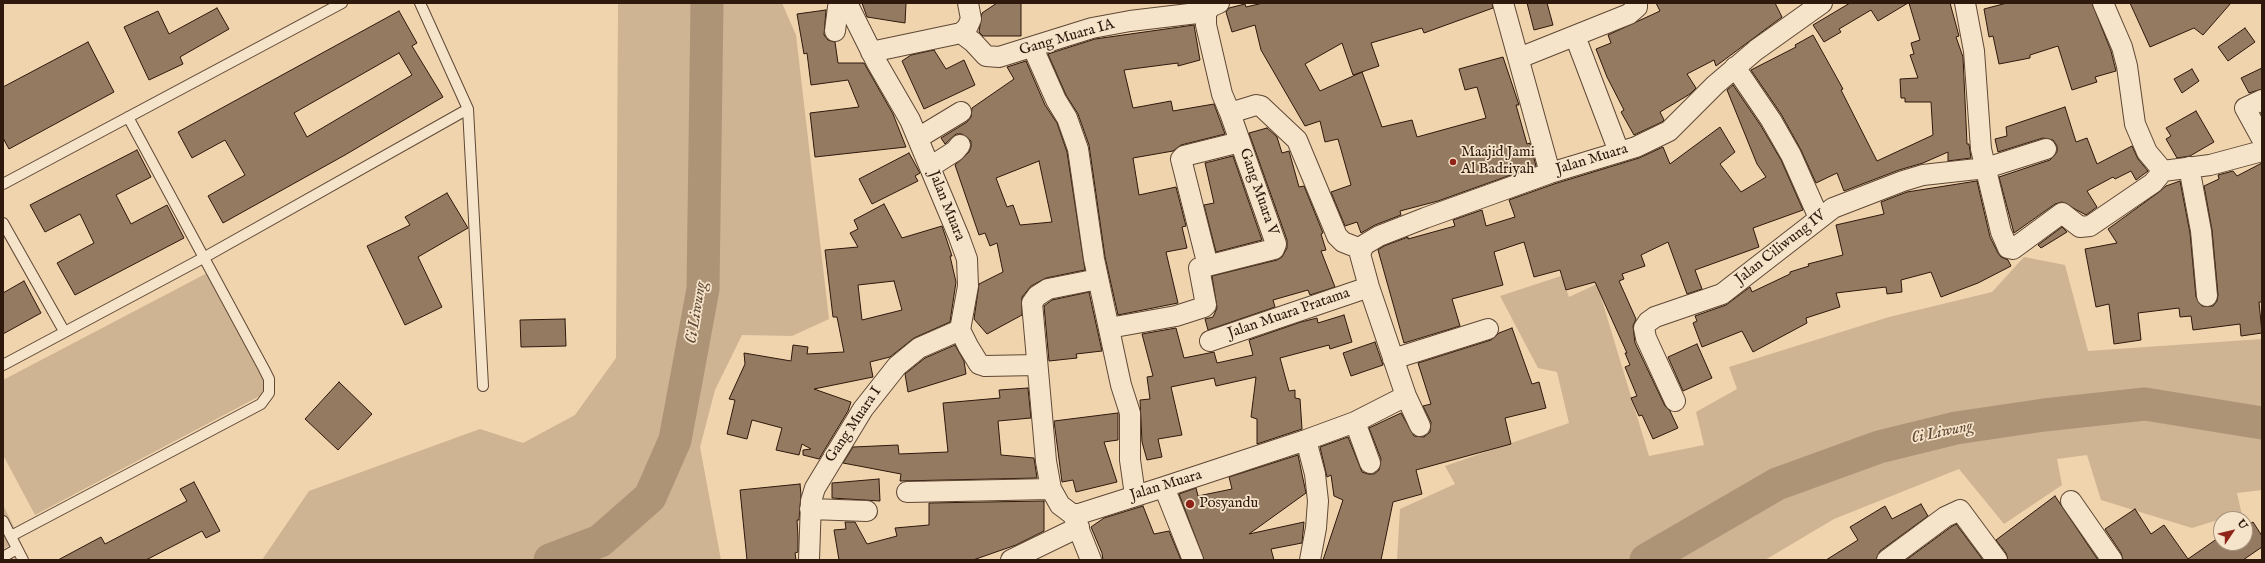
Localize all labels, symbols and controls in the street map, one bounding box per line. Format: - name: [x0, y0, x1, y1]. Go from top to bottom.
- street label: Gang Muara IA: [1017, 16, 1117, 60]
- street label: Jalan Muara: [1554, 141, 1630, 179]
- place label: Maajid Jami Al Badriyah: [1461, 144, 1535, 179]
- street label: Gang Muara V: [1235, 146, 1281, 238]
- marker: Maajid Jami Al Badriyah: [1448, 157, 1458, 167]
- street label: Jalan Muara: [924, 168, 968, 244]
- street label: Jalan Ciliwung IV: [1732, 207, 1830, 289]
- water label: Ci Liwung: [683, 281, 711, 345]
- street label: Jalan Muara Pratama: [1226, 285, 1352, 343]
- street label: Gang Muara I: [822, 384, 886, 466]
- water label: Ci Liwung: [1910, 417, 1974, 449]
- street label: Jalan Muara: [1128, 467, 1204, 505]
- place label: Posyandu: [1199, 495, 1258, 513]
- marker: Posyandu: [1184, 498, 1196, 510]
- north arrow: [2213, 511, 2253, 551]
- text: U: [2234, 517, 2250, 533]

